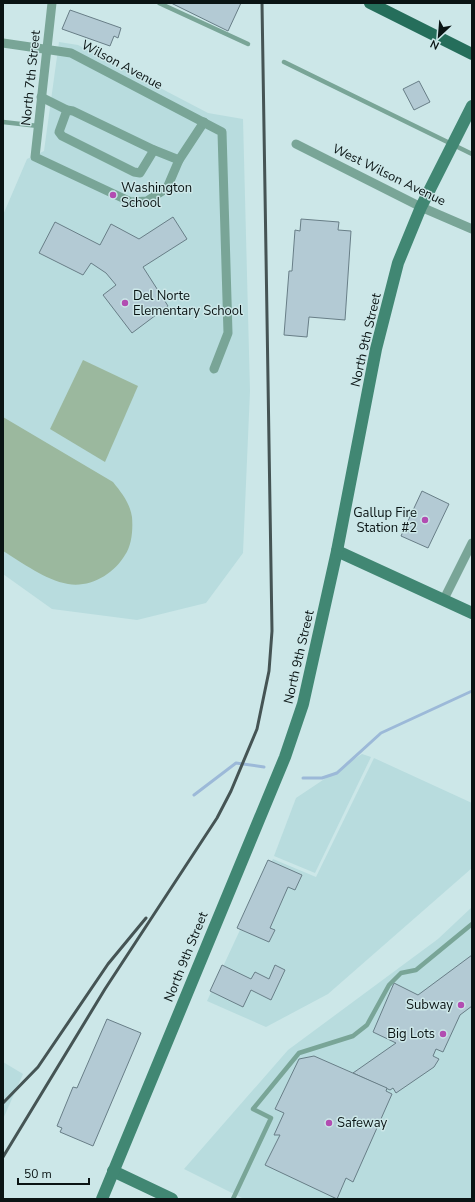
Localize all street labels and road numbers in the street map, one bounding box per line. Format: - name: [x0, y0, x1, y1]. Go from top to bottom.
- street label: North 7th Street: [17, 29, 45, 127]
- street label: Wilson Avenue: [78, 36, 166, 94]
- street label: West Wilson Avenue: [329, 140, 449, 210]
- street label: North 9th Street: [346, 291, 386, 389]
- street label: North 9th Street: [279, 608, 319, 706]
- street label: North 9th Street: [160, 909, 212, 1005]

